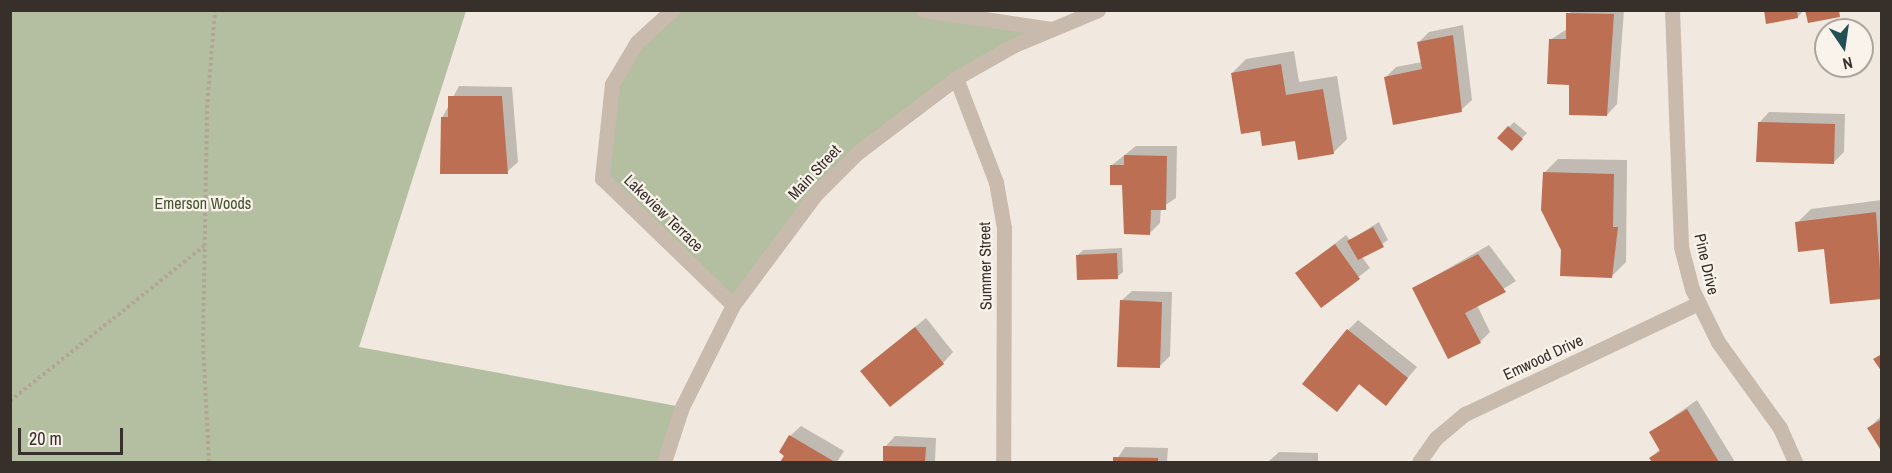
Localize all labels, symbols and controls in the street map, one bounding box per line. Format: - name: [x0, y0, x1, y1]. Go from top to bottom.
- north arrow: [1814, 18, 1874, 78]
- text: N: [1841, 52, 1855, 75]
- street label: Main Street: [784, 141, 844, 203]
- street label: Lakeview Terrace: [620, 170, 708, 256]
- park label: Emerson Woods: [155, 193, 251, 213]
- street label: Summer Street: [975, 222, 995, 310]
- street label: Pine Drive: [1691, 232, 1723, 296]
- street label: Emwood Drive: [1500, 330, 1586, 384]
- scale bar: [21, 416, 126, 454]
- text: 20 m: [29, 426, 62, 451]

